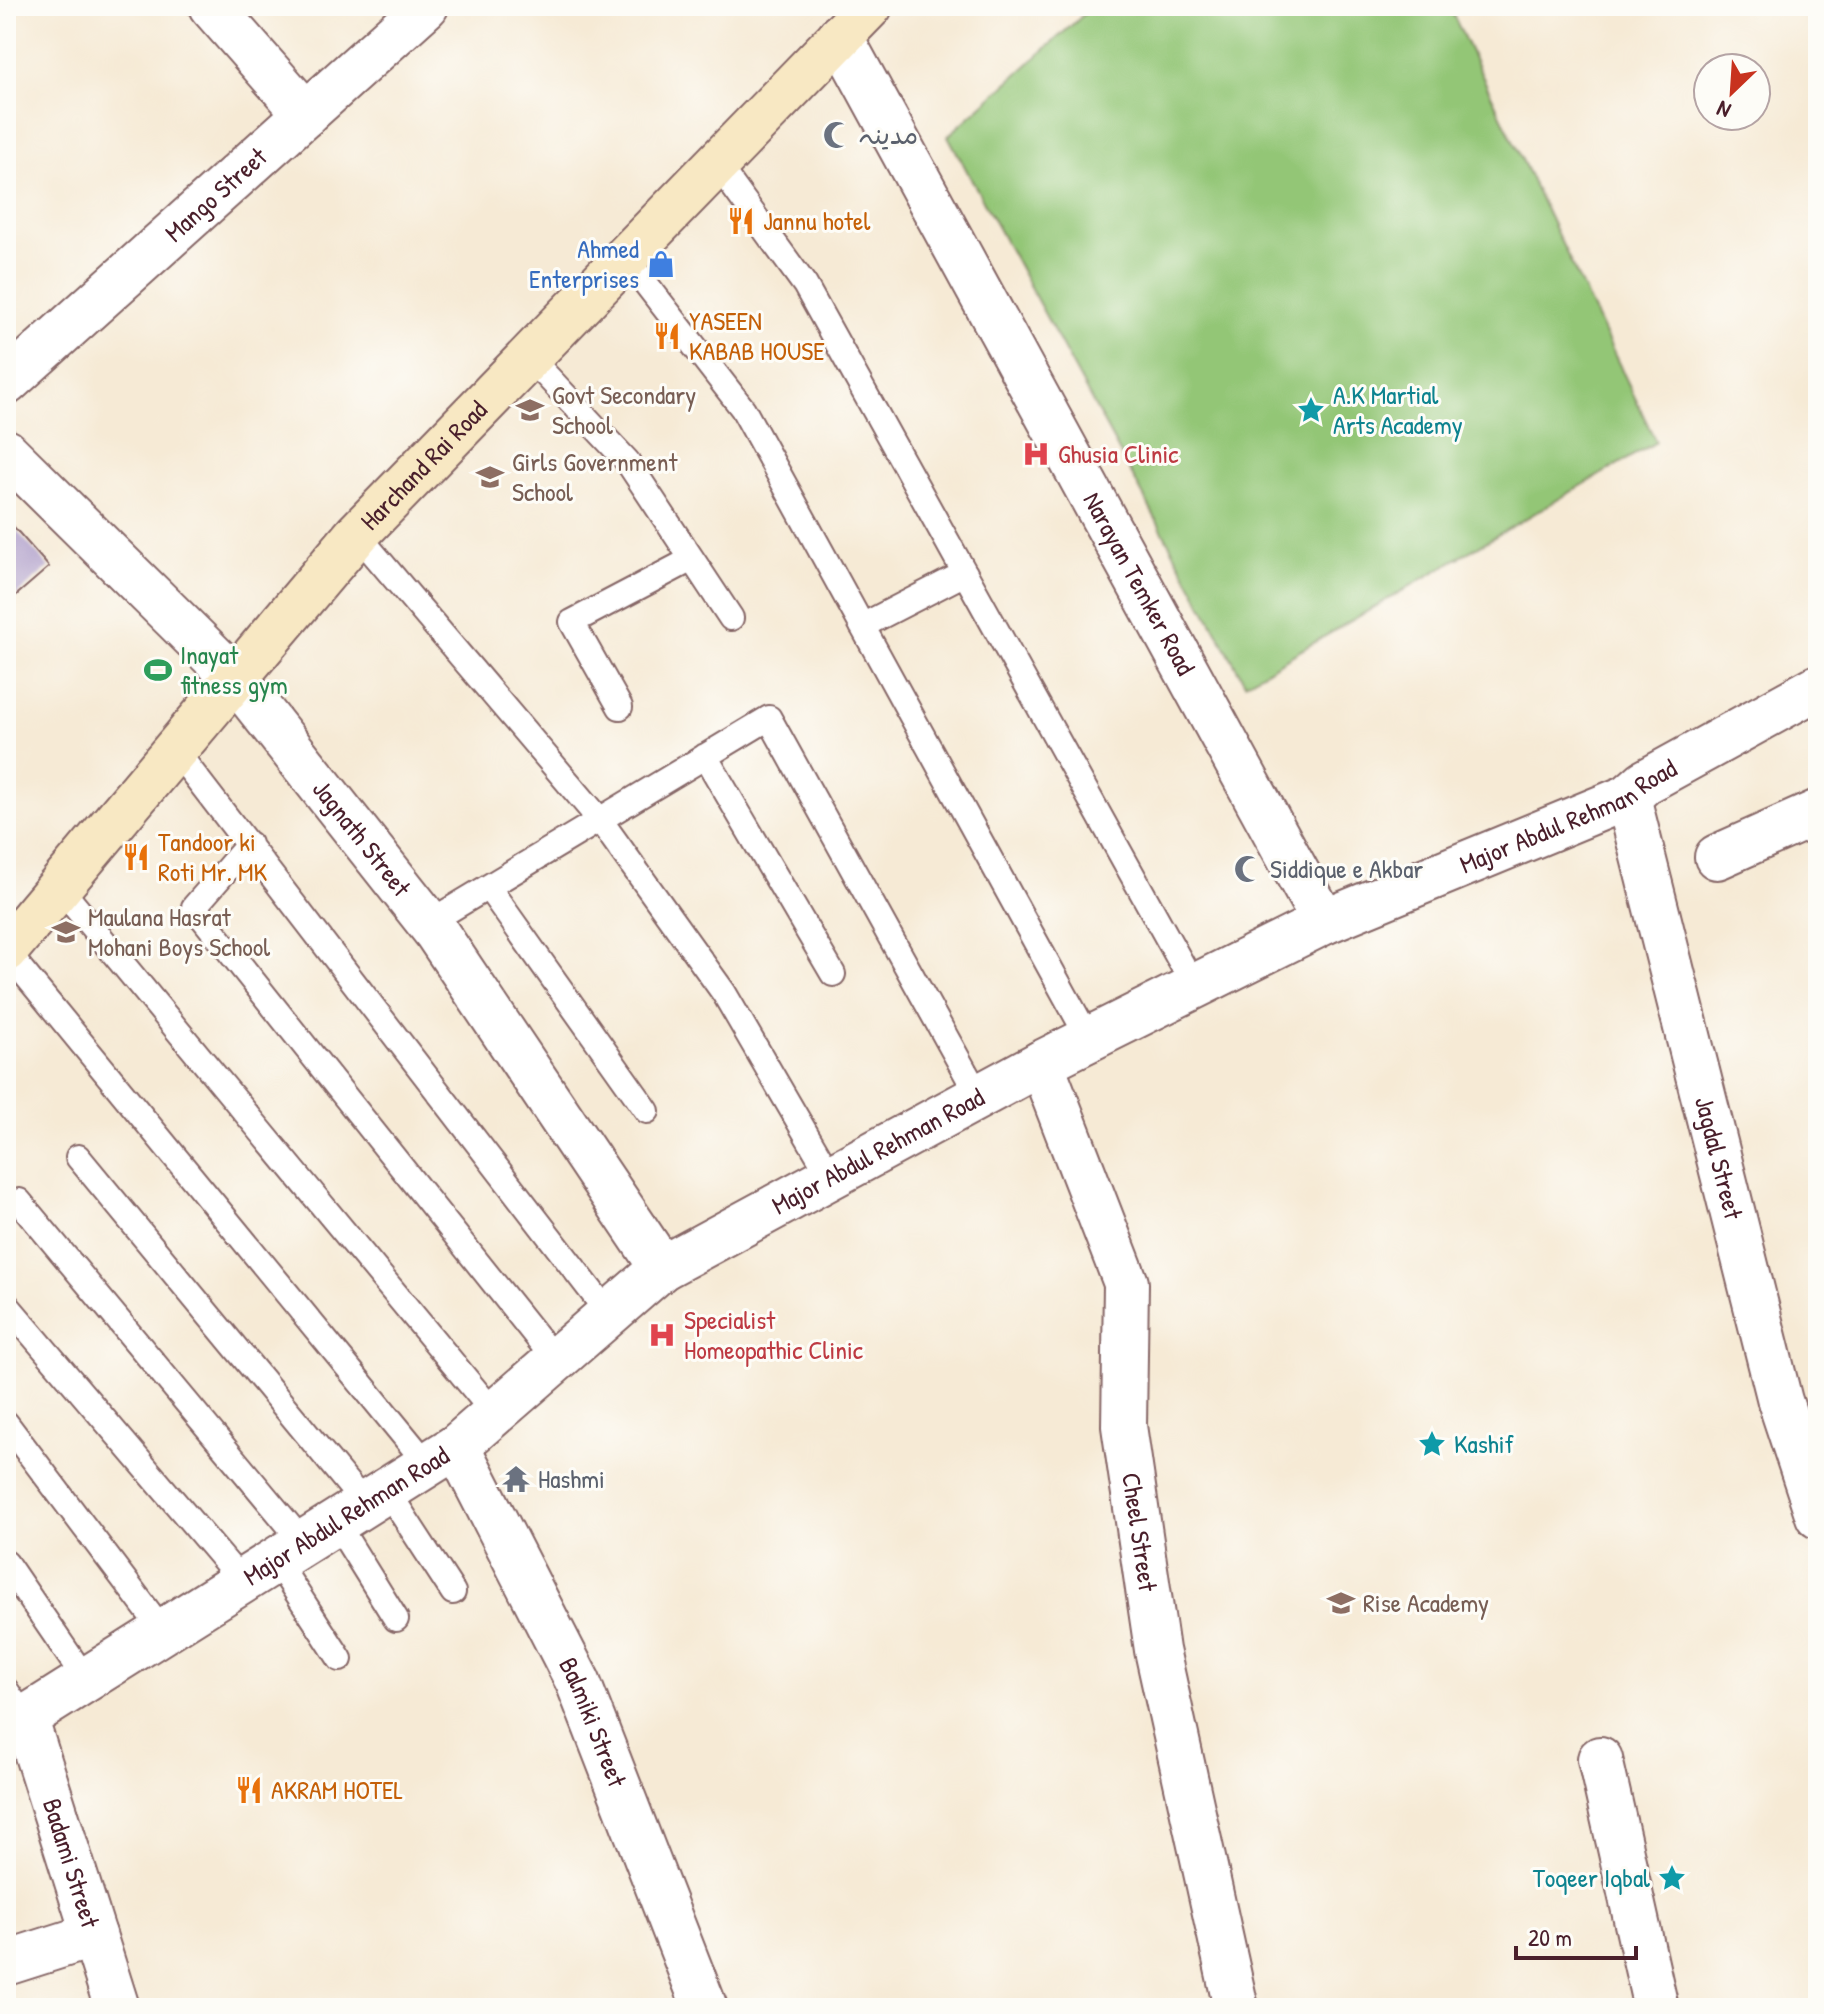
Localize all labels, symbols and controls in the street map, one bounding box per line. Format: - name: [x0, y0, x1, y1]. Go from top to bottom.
- north arrow: [1692, 52, 1772, 132]
- text: N: [1712, 94, 1735, 126]
- place label: مدینہ: [859, 117, 918, 152]
- mosque icon: مدینہ: [822, 120, 852, 150]
- street label: Mango Street: [157, 138, 275, 249]
- place label: Jannu hotel: [763, 203, 870, 238]
- restaurant icon: Jannu hotel: [726, 206, 756, 236]
- place label: Ahmed Enterprises: [529, 231, 639, 296]
- shop icon: Ahmed Enterprises: [646, 249, 676, 279]
- place label: YASEEN KABAB HOUSE: [689, 303, 825, 368]
- restaurant icon: YASEEN KABAB HOUSE: [652, 321, 682, 351]
- place label: Govt Secondary School: [552, 377, 696, 442]
- place label: A.K Martial Arts Academy: [1333, 377, 1463, 442]
- street label: Harchand Rai Road: [352, 393, 494, 537]
- school or university icon: Govt Secondary School: [515, 395, 545, 425]
- place icon: A.K Martial Arts Academy: [1296, 395, 1326, 425]
- place label: Ghusia Clinic: [1058, 436, 1178, 471]
- hospital icon: Ghusia Clinic: [1021, 439, 1051, 469]
- place label: Girls Government School: [512, 444, 678, 509]
- school or university icon: Girls Government School: [475, 462, 505, 492]
- street label: Narayan Temker Road: [1076, 486, 1204, 681]
- place label: Inayat fitness gym: [180, 637, 288, 702]
- sports icon: Inayat fitness gym: [143, 655, 173, 685]
- street label: Major Abdul Rehman Road: [1454, 750, 1682, 881]
- street label: Jagnath Street: [305, 772, 420, 904]
- place label: Tandoor ki Roti Mr. MK: [158, 824, 268, 889]
- restaurant icon: Tandoor ki Roti Mr. MK: [121, 842, 151, 872]
- place label: Siddique e Akbar: [1270, 851, 1423, 886]
- mosque icon: Siddique e Akbar: [1233, 854, 1263, 884]
- place label: Maulana Hasrat Mohani Boys School: [88, 899, 270, 964]
- school or university icon: Maulana Hasrat Mohani Boys School: [51, 917, 81, 947]
- street label: Major Abdul Rehman Road: [765, 1079, 990, 1222]
- street label: Jagdal Street: [1687, 1093, 1752, 1224]
- place label: Specialist Homeopathic Clinic: [684, 1302, 863, 1367]
- hospital icon: Specialist Homeopathic Clinic: [647, 1320, 677, 1350]
- place label: Kashif: [1454, 1426, 1515, 1461]
- place icon: Kashif: [1417, 1429, 1447, 1459]
- street label: Major Abdul Rehman Road: [236, 1438, 455, 1593]
- place label: Hashmi: [538, 1461, 605, 1496]
- temple icon: Hashmi: [501, 1464, 531, 1494]
- street label: Cheel Street: [1114, 1470, 1166, 1595]
- place label: Rise Academy: [1363, 1585, 1489, 1620]
- school or university icon: Rise Academy: [1326, 1588, 1356, 1618]
- street label: Balmiki Street: [551, 1651, 636, 1793]
- place label: AKRAM HOTEL: [271, 1772, 403, 1807]
- restaurant icon: AKRAM HOTEL: [234, 1775, 264, 1805]
- street label: Badami Street: [35, 1794, 109, 1933]
- place label: Toqeer Iqbal: [1533, 1860, 1650, 1895]
- place icon: Toqeer Iqbal: [1657, 1863, 1687, 1893]
- scale bar: [1516, 1910, 1636, 1960]
- text: 20 m: [1528, 1921, 1572, 1953]

